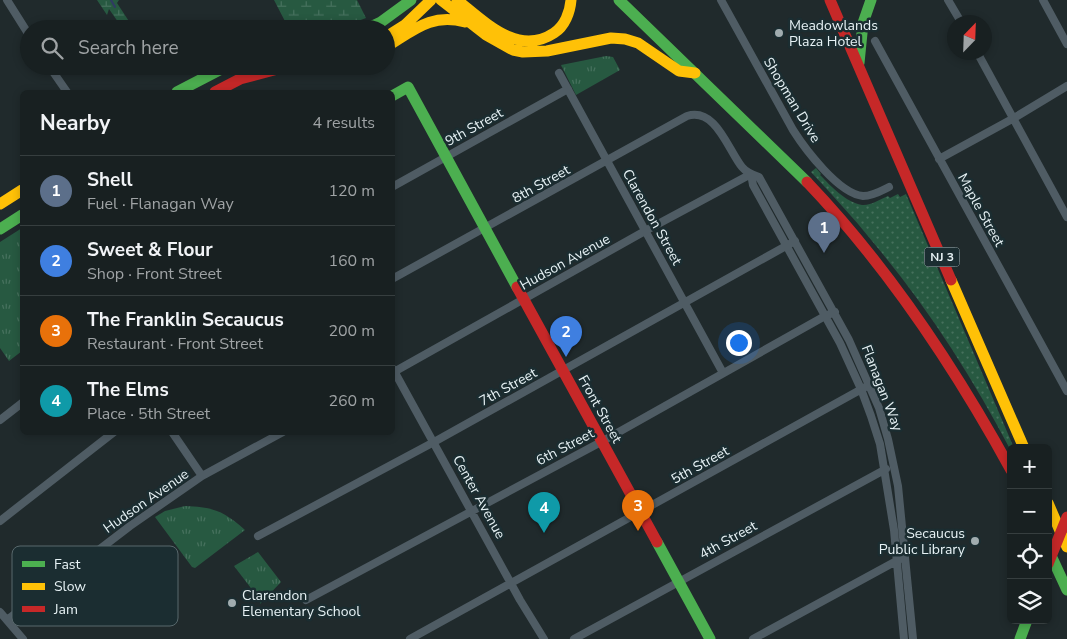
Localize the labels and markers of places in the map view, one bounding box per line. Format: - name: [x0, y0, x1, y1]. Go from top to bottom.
- place label: Meadowlands Plaza Hotel: [789, 16, 878, 51]
- marker: Meadowlands Plaza Hotel: [773, 27, 785, 39]
- pin: 1: [808, 212, 840, 253]
- pin: 2: [550, 316, 582, 357]
- pin: 3: [622, 490, 654, 531]
- pin: 4: [528, 492, 560, 533]
- place label: Secaucus Public Library: [879, 524, 966, 559]
- marker: Secaucus Public Library: [969, 535, 981, 547]
- place label: Clarendon Elementary School: [242, 586, 361, 621]
- marker: Clarendon Elementary School: [226, 597, 238, 609]

